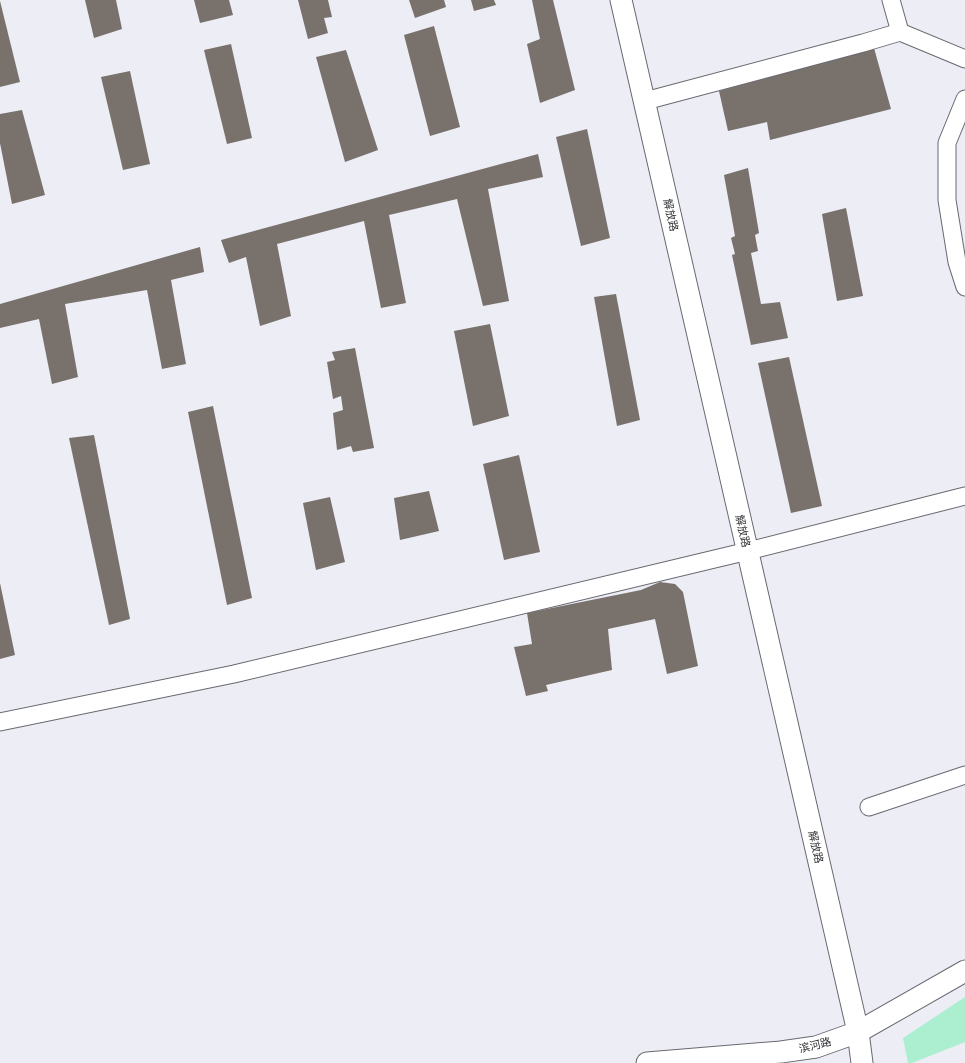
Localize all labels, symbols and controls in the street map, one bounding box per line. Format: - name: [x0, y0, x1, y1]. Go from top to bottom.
- street label: 解放路: [661, 197, 682, 232]
- street label: 解放路: [733, 513, 754, 548]
- street label: 解放路: [806, 829, 827, 864]
- street label: 滨河路: [797, 1034, 832, 1055]

